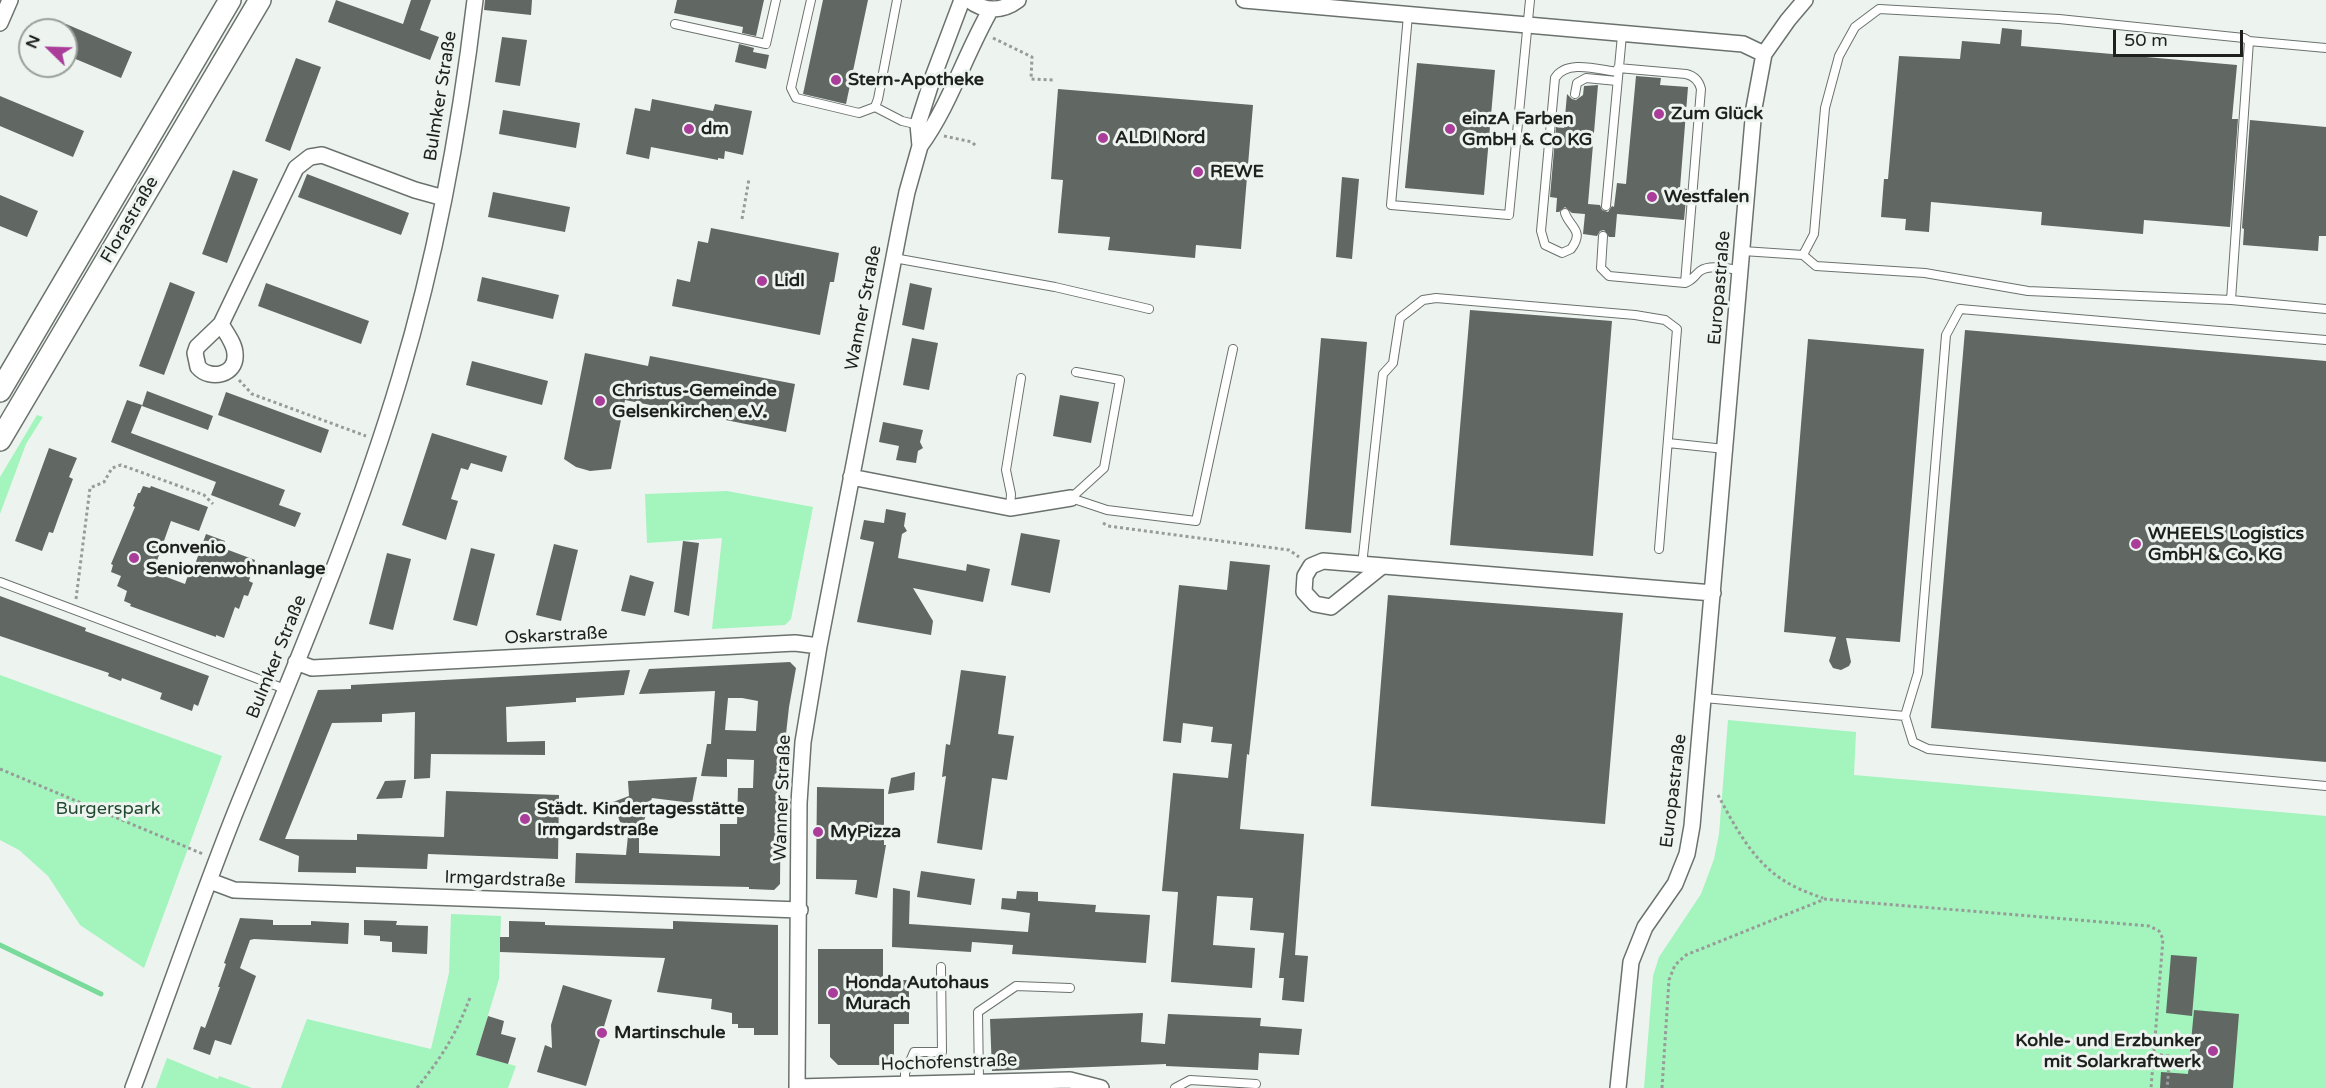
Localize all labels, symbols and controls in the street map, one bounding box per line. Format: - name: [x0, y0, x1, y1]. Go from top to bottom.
- north arrow: [18, 18, 78, 78]
- scale bar: [2116, 18, 2246, 56]
- street label: Bulmker Straße: [420, 29, 462, 163]
- text: 50 m: [2124, 29, 2168, 51]
- text: N: [22, 32, 45, 52]
- place label: Stern-Apotheke: [848, 69, 984, 91]
- marker: Stern-Apotheke: [829, 73, 843, 87]
- place label: Zum Glück: [1671, 103, 1763, 125]
- marker: Zum Glück: [1652, 107, 1666, 121]
- place label: einzA Farben GmbH & Co KG: [1462, 108, 1592, 150]
- place label: dm: [701, 118, 729, 140]
- marker: dm: [682, 122, 696, 136]
- marker: einzA Farben GmbH & Co KG: [1443, 122, 1457, 136]
- place label: ALDI Nord: [1115, 127, 1205, 149]
- marker: ALDI Nord: [1096, 131, 1110, 145]
- place label: REWE: [1210, 161, 1264, 183]
- marker: REWE: [1191, 165, 1205, 179]
- street label: Florastraße: [96, 173, 164, 267]
- place label: Westfalen: [1664, 186, 1749, 208]
- marker: Westfalen: [1645, 190, 1659, 204]
- street label: Europastraße: [1704, 230, 1736, 346]
- street label: Wanner Straße: [841, 244, 887, 372]
- place label: Lidl: [774, 270, 805, 292]
- marker: Lidl: [755, 274, 769, 288]
- place label: Christus-Gemeinde Gelsenkirchen e.V.: [612, 380, 777, 422]
- marker: Christus-Gemeinde Gelsenkirchen e.V.: [593, 394, 607, 408]
- place label: WHEELS Logistics GmbH & Co. KG: [2148, 523, 2304, 566]
- place label: Convenio Seniorenwohnanlage: [146, 537, 325, 580]
- marker: WHEELS Logistics GmbH & Co. KG: [2129, 537, 2143, 551]
- marker: Convenio Seniorenwohnanlage: [127, 551, 141, 565]
- street label: Bulmker Straße: [242, 592, 312, 722]
- street label: Oskarstraße: [504, 623, 608, 649]
- street label: Europastraße: [1656, 733, 1692, 849]
- street label: Wanner Straße: [770, 734, 796, 862]
- park label: Burgerspark: [55, 798, 161, 820]
- place label: Städt. Kindertagesstätte Irmgardstraße: [537, 798, 745, 840]
- marker: Städt. Kindertagesstätte Irmgardstraße: [518, 812, 532, 826]
- place label: MyPizza: [830, 821, 901, 843]
- marker: MyPizza: [811, 825, 825, 839]
- street label: Irmgardstraße: [444, 867, 566, 893]
- place label: Honda Autohaus Murach: [845, 972, 989, 1014]
- marker: Honda Autohaus Murach: [826, 986, 840, 1000]
- place label: Martinschule: [614, 1022, 725, 1044]
- marker: Martinschule: [595, 1026, 609, 1040]
- place label: Kohle- und Erzbunker mit Solarkraftwerk: [2015, 1030, 2201, 1072]
- marker: Kohle- und Erzbunker mit Solarkraftwerk: [2206, 1044, 2220, 1058]
- street label: Hochofenstraße: [880, 1050, 1018, 1076]

